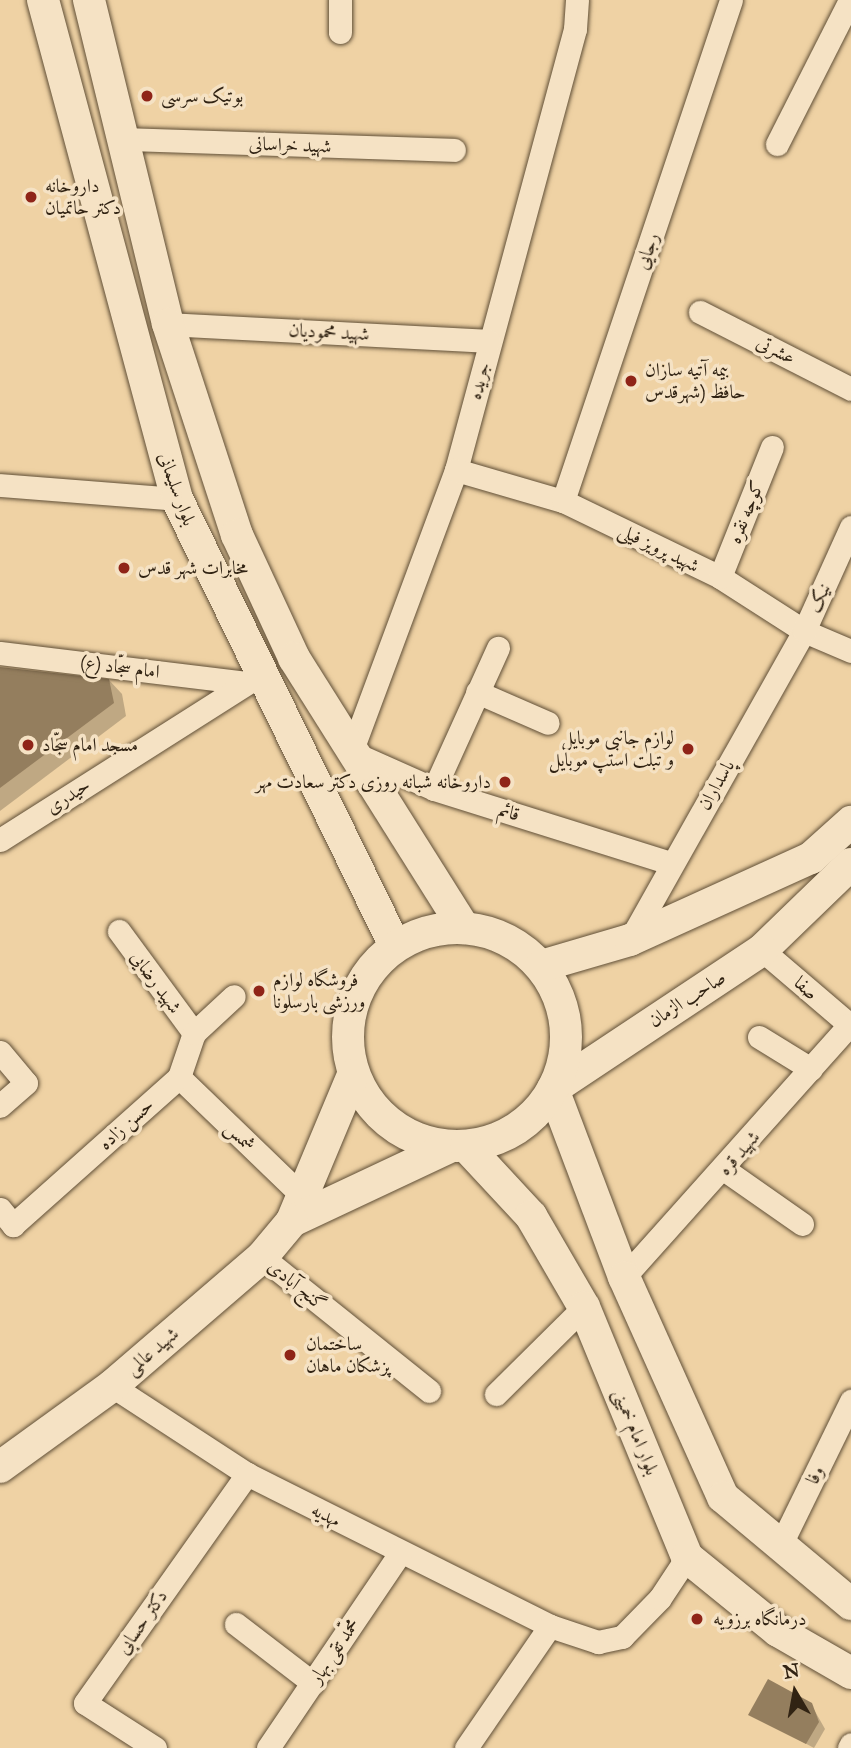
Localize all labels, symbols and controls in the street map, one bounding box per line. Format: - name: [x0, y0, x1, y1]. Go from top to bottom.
- place label: بوتیک سرسی: [161, 85, 243, 107]
- marker: بوتیک سرسی: [139, 88, 155, 104]
- street label: شهید خراسانی: [248, 132, 332, 158]
- place label: داروخانه دکتر حاتمیان: [45, 175, 121, 219]
- marker: داروخانه دکتر حاتمیان: [23, 189, 39, 205]
- street label: رجایی: [630, 230, 664, 272]
- street label: شهید محمودیان: [288, 319, 370, 345]
- street label: عشرتی: [753, 331, 799, 369]
- place label: بیمه آتیه سازان حافظ (شهرقدس: [645, 359, 745, 403]
- street label: جریده: [463, 360, 495, 402]
- marker: بیمه آتیه سازان حافظ (شهرقدس: [623, 373, 639, 389]
- street label: بلوار سلیمانی: [153, 449, 201, 529]
- street label: کوچه نقره: [723, 477, 769, 547]
- street label: شهید پرویز فیلی: [615, 519, 703, 577]
- place label: مخابرات شهر قدس: [138, 557, 248, 579]
- marker: مخابرات شهر قدس: [116, 560, 132, 576]
- street label: نیک: [803, 580, 835, 616]
- street label: امام سجّاد (ع): [79, 651, 161, 683]
- place label: لوازم جانبی موبایل و تبلت استپ موبایل: [549, 727, 674, 771]
- place label: مسجد امام سجّاد: [42, 734, 138, 756]
- marker: مسجد امام سجّاد: [20, 737, 36, 753]
- marker: لوازم جانبی موبایل و تبلت استپ موبایل: [680, 741, 696, 757]
- street label: پاسداران: [693, 756, 739, 814]
- place label: داروخانه شبانه روزی دکتر سعادت مهر: [256, 771, 491, 793]
- street label: حیدری: [42, 773, 94, 819]
- marker: داروخانه شبانه روزی دکتر سعادت مهر: [497, 774, 513, 790]
- street label: قائم: [496, 798, 522, 826]
- street label: شهید رضایی: [126, 946, 186, 1018]
- street label: صاحب الزمان: [644, 966, 730, 1032]
- place label: فروشگاه لوازم ورزشی بارسلونا: [273, 969, 365, 1013]
- street label: صفا: [789, 971, 823, 1005]
- marker: فروشگاه لوازم ورزشی بارسلونا: [251, 983, 267, 999]
- street label: حسن زاده: [94, 1093, 158, 1155]
- street label: شمس: [220, 1116, 260, 1156]
- street label: شهید قره: [713, 1126, 765, 1180]
- street label: گنج آبادی: [263, 1255, 331, 1315]
- street label: شهید عالمی: [121, 1322, 183, 1380]
- place label: ساختمان پزشکان ماهان: [306, 1333, 390, 1377]
- marker: ساختمان پزشکان ماهان: [280, 1345, 300, 1365]
- street label: بلوار امام خمینی: [608, 1385, 664, 1479]
- street label: وفا: [801, 1462, 829, 1488]
- street label: مهدیه: [308, 1498, 344, 1532]
- street label: دکتر حسابی: [112, 1585, 172, 1659]
- place label: درمانگاه برزویه: [713, 1608, 807, 1630]
- marker: درمانگاه برزویه: [687, 1609, 707, 1629]
- street label: محمّد تقی بهار: [304, 1614, 364, 1688]
- north arrow: [760, 1657, 830, 1727]
- text: N: [781, 1658, 801, 1684]

